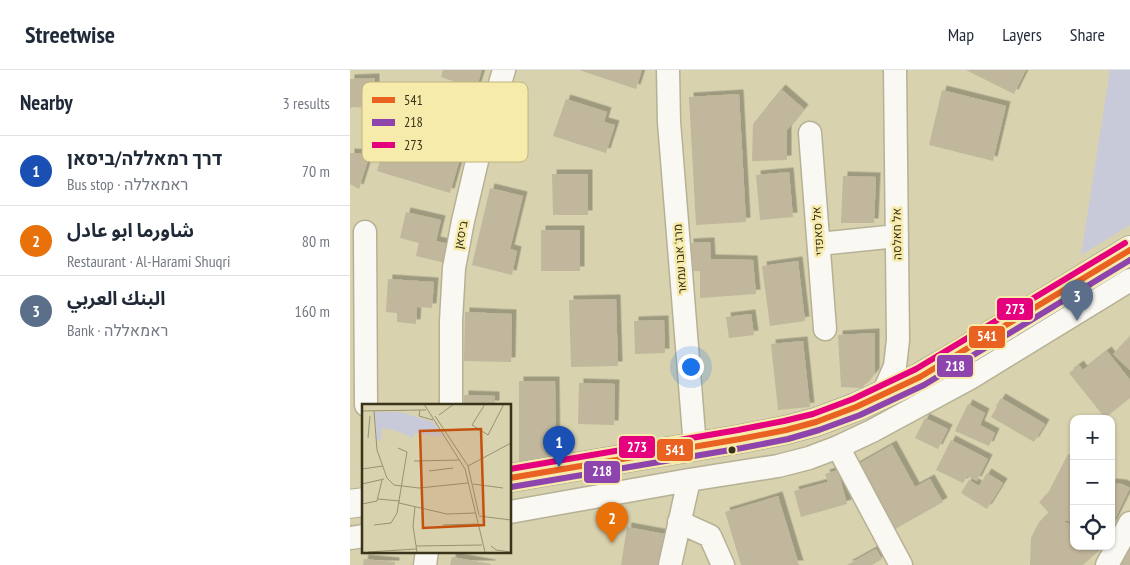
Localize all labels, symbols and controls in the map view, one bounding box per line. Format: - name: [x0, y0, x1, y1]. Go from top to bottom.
- text: Streetwise: [25, 19, 115, 50]
- text: Map: [948, 23, 974, 46]
- text: Layers: [1002, 23, 1042, 46]
- text: Share: [1070, 23, 1105, 46]
- legend: [362, 82, 528, 162]
- text: Nearby: [20, 89, 73, 116]
- text: 541: [404, 91, 423, 109]
- text: 3 results: [283, 93, 330, 113]
- text: 218: [404, 113, 423, 131]
- text: 273: [404, 136, 423, 154]
- text: דרך רמאללה/ביסאן: [67, 146, 222, 170]
- text: 1: [32, 161, 40, 181]
- text: 70 m: [302, 161, 330, 181]
- text: Bus stop · ראמאללה: [67, 174, 188, 194]
- street label: אל סאפדי: [808, 206, 827, 256]
- street label: אל חאלסה: [889, 207, 904, 260]
- text: شاورما ابو عادل: [67, 218, 194, 242]
- street label: ביסאן: [450, 219, 471, 250]
- street label: מרג' אבו עמאר: [670, 223, 689, 295]
- text: 2: [32, 231, 40, 251]
- text: 80 m: [302, 231, 330, 251]
- text: Restaurant · Al-Harami Shuqri: [67, 251, 230, 271]
- pin: 3: [1061, 280, 1093, 321]
- text: البنك العربي: [67, 286, 165, 310]
- line badge: 273: [996, 297, 1034, 321]
- text: 273: [1005, 300, 1025, 318]
- text: 3: [32, 301, 40, 321]
- text: 160 m: [295, 301, 330, 321]
- text: Bank · ראמאללה: [67, 320, 168, 340]
- line badge: 541: [968, 325, 1006, 349]
- text: 541: [977, 327, 997, 345]
- your location: [678, 354, 704, 380]
- line badge: 218: [936, 354, 974, 378]
- text: 218: [945, 357, 965, 375]
- inset map: [362, 404, 511, 552]
- map controls: [1070, 415, 1115, 550]
- button: +: [1070, 415, 1115, 460]
- pin: 1: [543, 426, 575, 467]
- line badge: 273: [618, 435, 656, 459]
- text: 273: [627, 438, 647, 456]
- line badge: 541: [656, 438, 694, 462]
- text: 541: [665, 441, 685, 459]
- unlabelled marker: [727, 445, 737, 455]
- line badge: 218: [583, 460, 621, 484]
- button: −: [1070, 460, 1115, 505]
- text: 218: [592, 462, 612, 480]
- pin: 2: [596, 502, 628, 543]
- button: locate: [1070, 505, 1115, 550]

